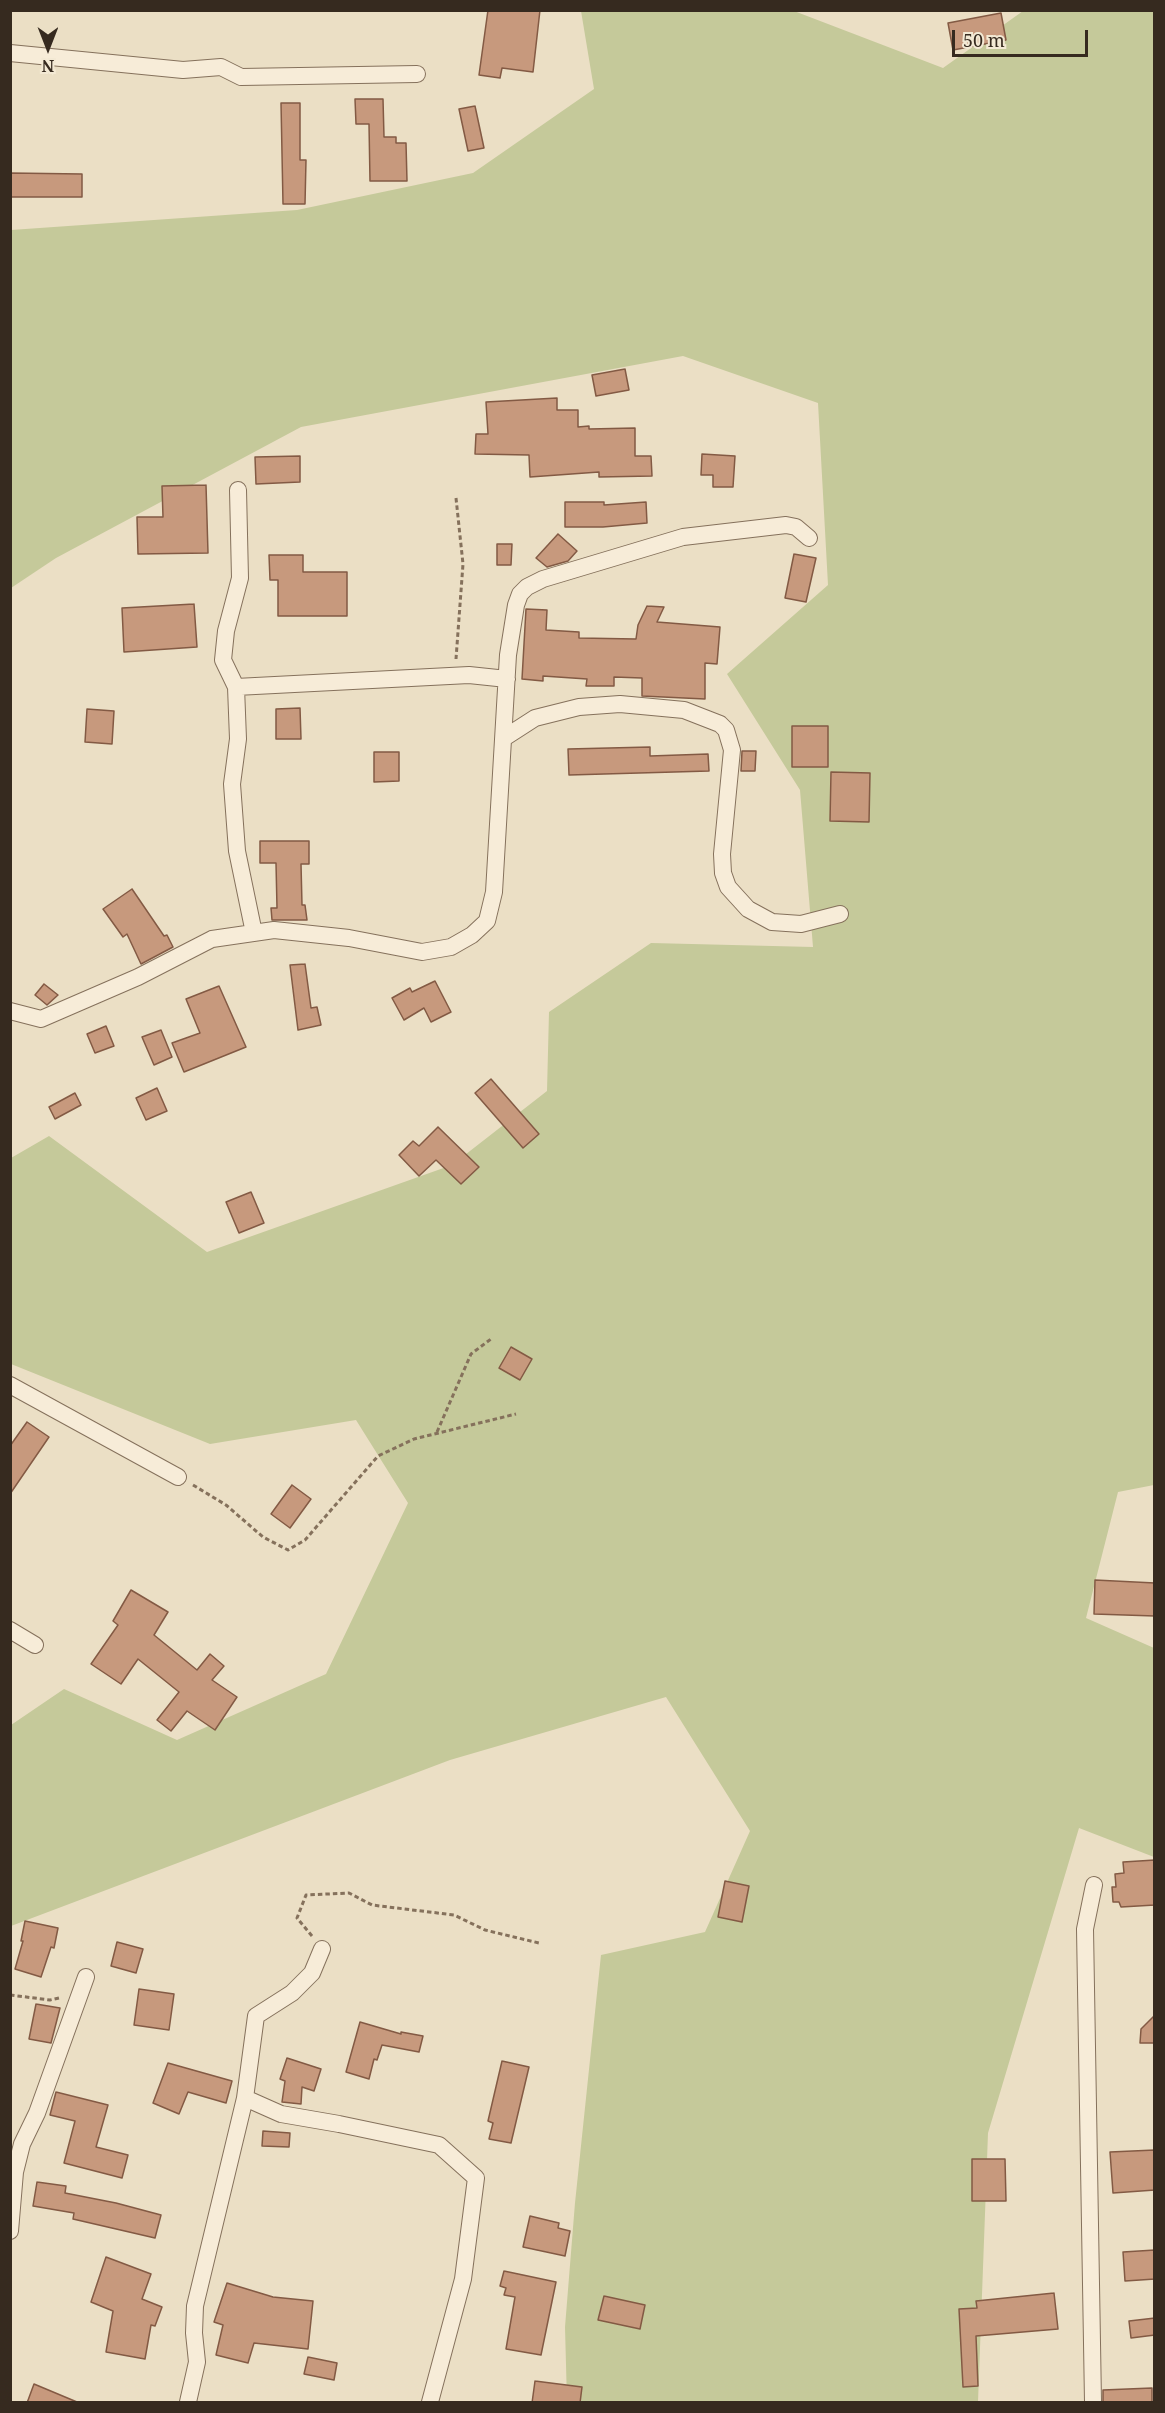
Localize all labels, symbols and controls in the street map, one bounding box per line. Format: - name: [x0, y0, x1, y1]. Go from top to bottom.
- north arrow: [18, 18, 78, 78]
- scale bar: [955, 18, 1092, 56]
- text: 50 m: [963, 28, 1005, 52]
- text: N: [42, 55, 54, 77]

